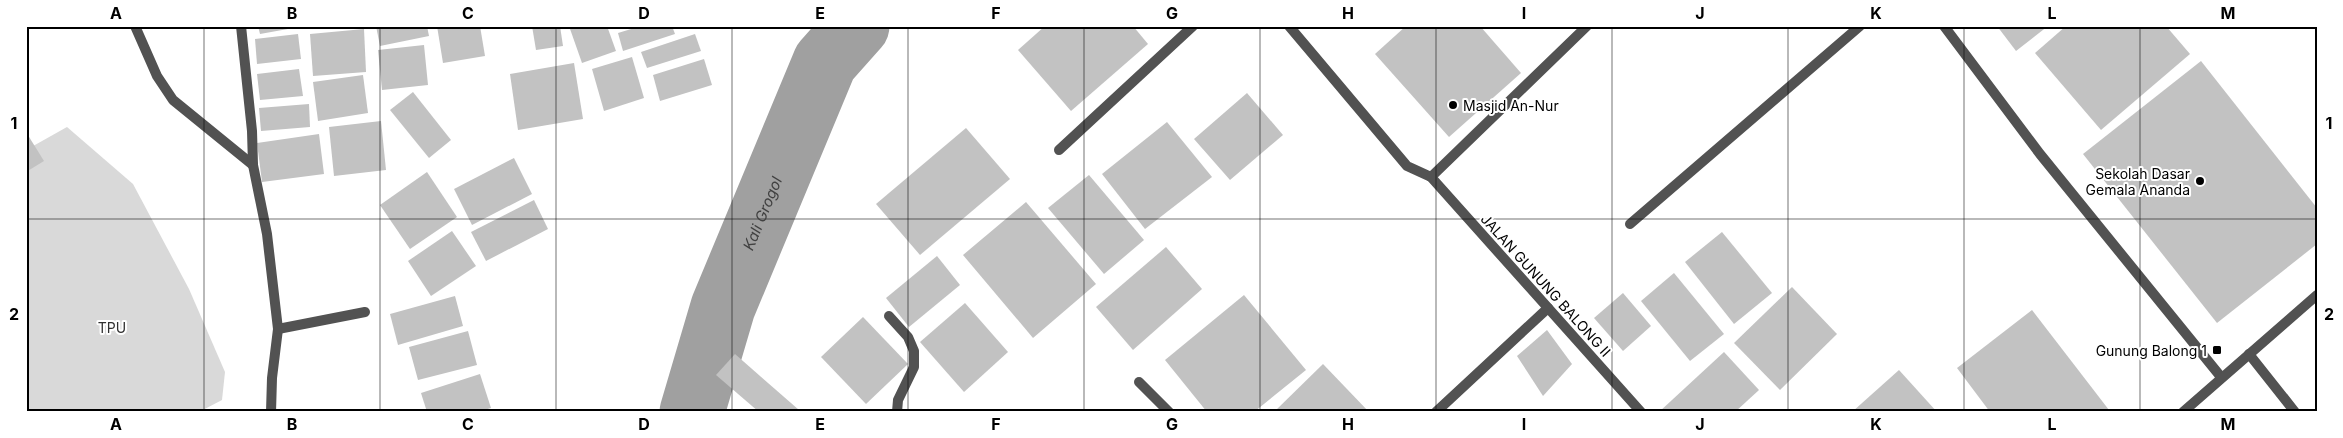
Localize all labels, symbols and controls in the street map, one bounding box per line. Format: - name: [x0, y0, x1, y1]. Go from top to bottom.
- text: A: [110, 3, 122, 23]
- text: B: [287, 3, 297, 23]
- text: C: [462, 3, 474, 23]
- text: D: [638, 3, 650, 23]
- text: E: [815, 3, 825, 23]
- text: F: [991, 3, 1001, 23]
- text: G: [1166, 3, 1178, 23]
- text: H: [1342, 3, 1354, 23]
- text: I: [1522, 3, 1526, 23]
- text: J: [1695, 3, 1705, 23]
- text: K: [1870, 3, 1882, 23]
- text: L: [2047, 3, 2057, 23]
- text: M: [2221, 3, 2235, 23]
- place label: Masjid An-Nur: [1463, 97, 1559, 114]
- marker: Masjid An-Nur: [1447, 99, 1459, 111]
- text: 1: [11, 113, 17, 133]
- text: 1: [2326, 113, 2332, 133]
- place label: Sekolah Dasar Gemala Ananda: [2086, 165, 2190, 198]
- water label: Kali Grogol: [738, 173, 786, 253]
- marker: Sekolah Dasar Gemala Ananda: [2194, 175, 2206, 187]
- street label: JALAN GUNUNG BALONG II: [1478, 210, 1614, 360]
- text: 2: [9, 304, 19, 324]
- text: 2: [2324, 304, 2334, 324]
- park label: TPU: [98, 319, 126, 336]
- place label: Gunung Balong 1: [2096, 342, 2207, 359]
- marker: Gunung Balong 1: [2211, 344, 2223, 356]
- text: A: [110, 414, 122, 434]
- text: B: [287, 414, 297, 434]
- text: C: [462, 414, 474, 434]
- text: D: [638, 414, 650, 434]
- text: E: [815, 414, 825, 434]
- text: F: [991, 414, 1001, 434]
- text: G: [1166, 414, 1178, 434]
- text: H: [1342, 414, 1354, 434]
- text: I: [1522, 414, 1526, 434]
- text: J: [1695, 414, 1705, 434]
- text: K: [1870, 414, 1882, 434]
- text: L: [2047, 414, 2057, 434]
- text: M: [2221, 414, 2235, 434]

